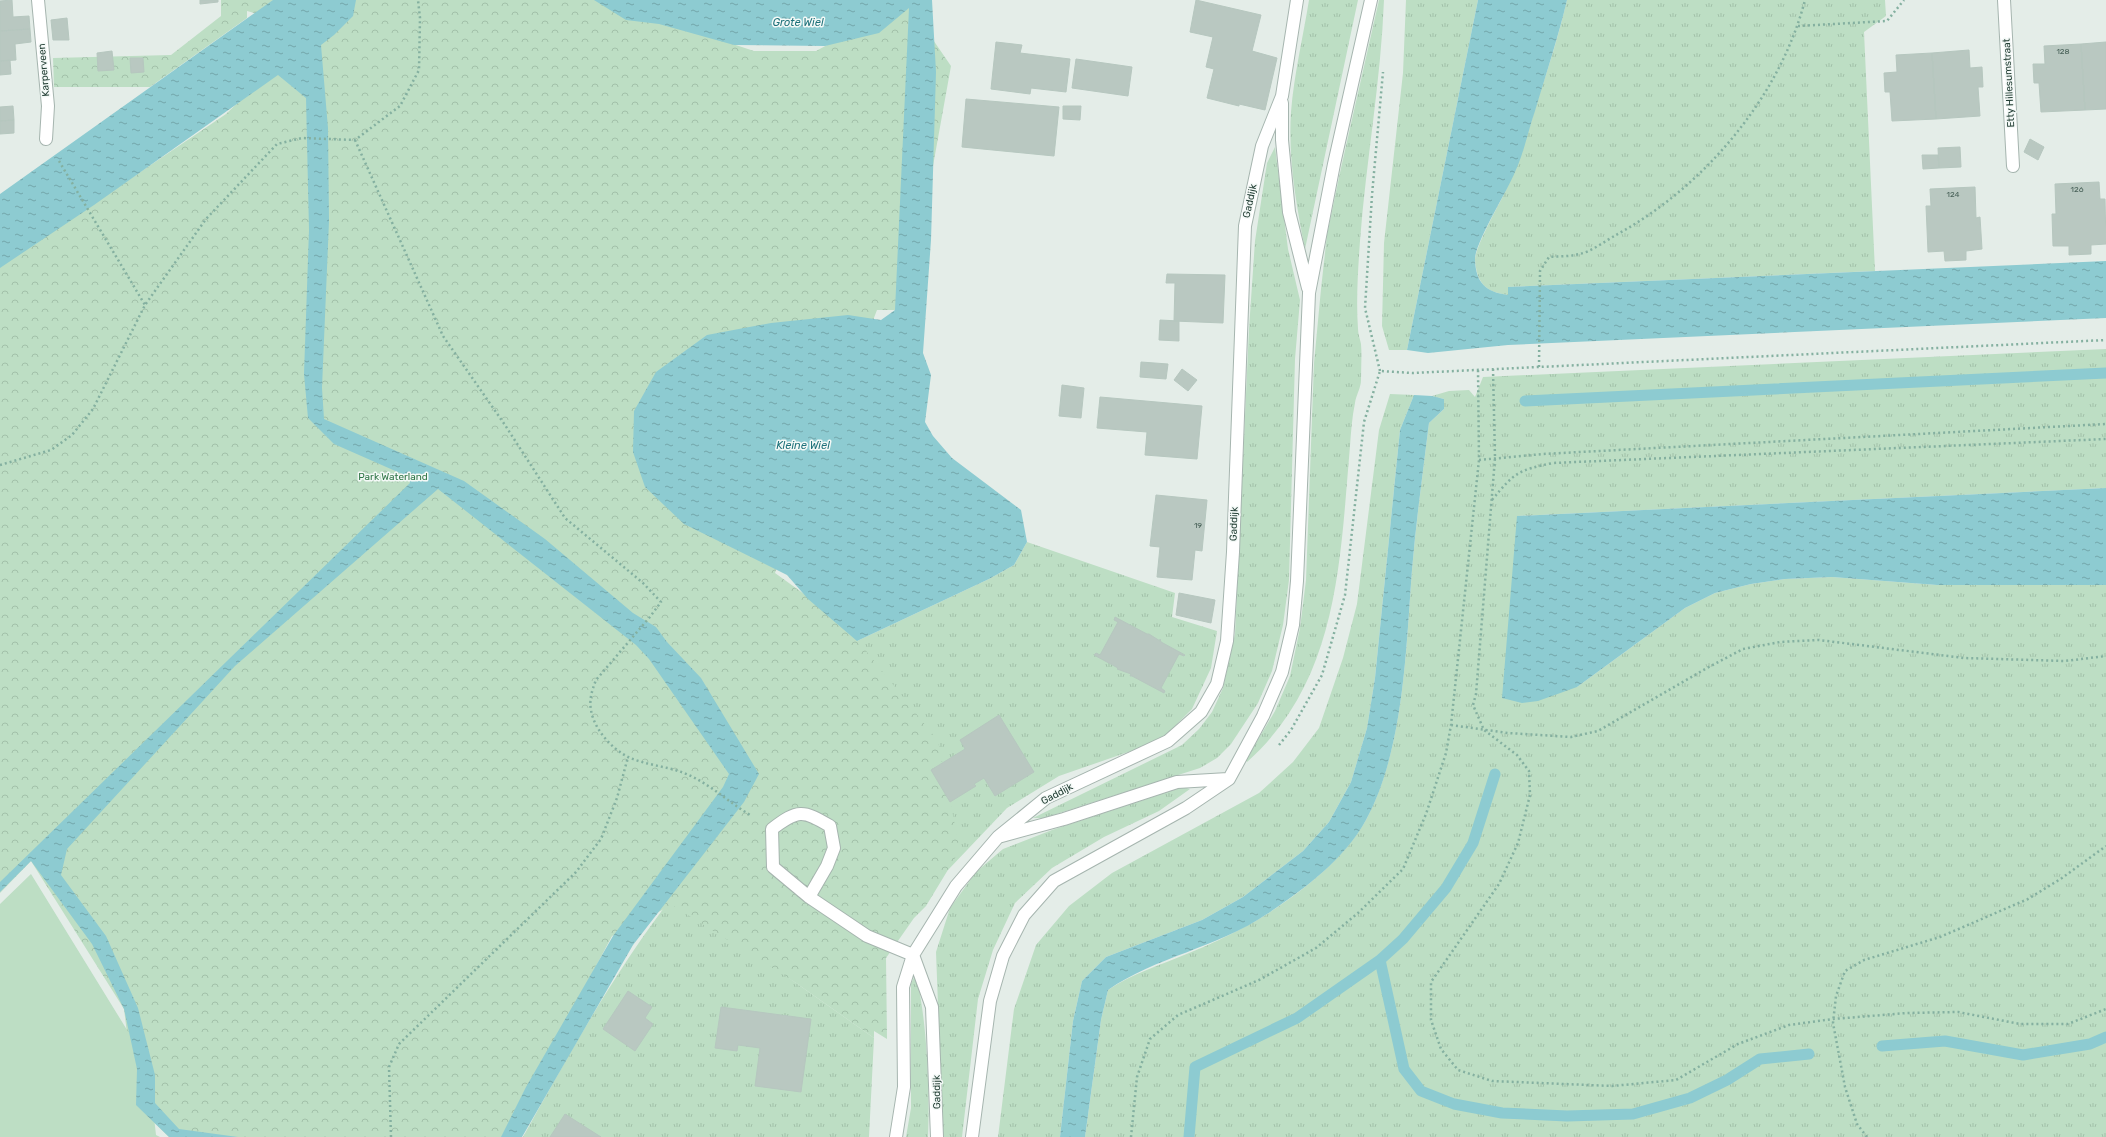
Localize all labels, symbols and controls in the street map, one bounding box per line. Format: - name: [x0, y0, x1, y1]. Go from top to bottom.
- water label: Grote Wiel: [772, 16, 824, 29]
- street label: Etty Hillesumstraat: [2001, 38, 2017, 128]
- street label: Karperveen: [36, 43, 52, 97]
- house number: 128: [2056, 47, 2070, 56]
- street label: Gaddijk: [1241, 182, 1260, 219]
- house number: 126: [2071, 185, 2084, 194]
- house number: 124: [1946, 190, 1960, 199]
- water label: Kleine Wiel: [776, 439, 830, 452]
- park label: Park Waterland: [358, 471, 428, 483]
- street label: Gaddijk: [1227, 506, 1241, 541]
- house number: 19: [1194, 521, 1202, 530]
- street label: Gaddijk: [1039, 780, 1076, 807]
- street label: Gaddijk: [931, 1074, 943, 1109]

